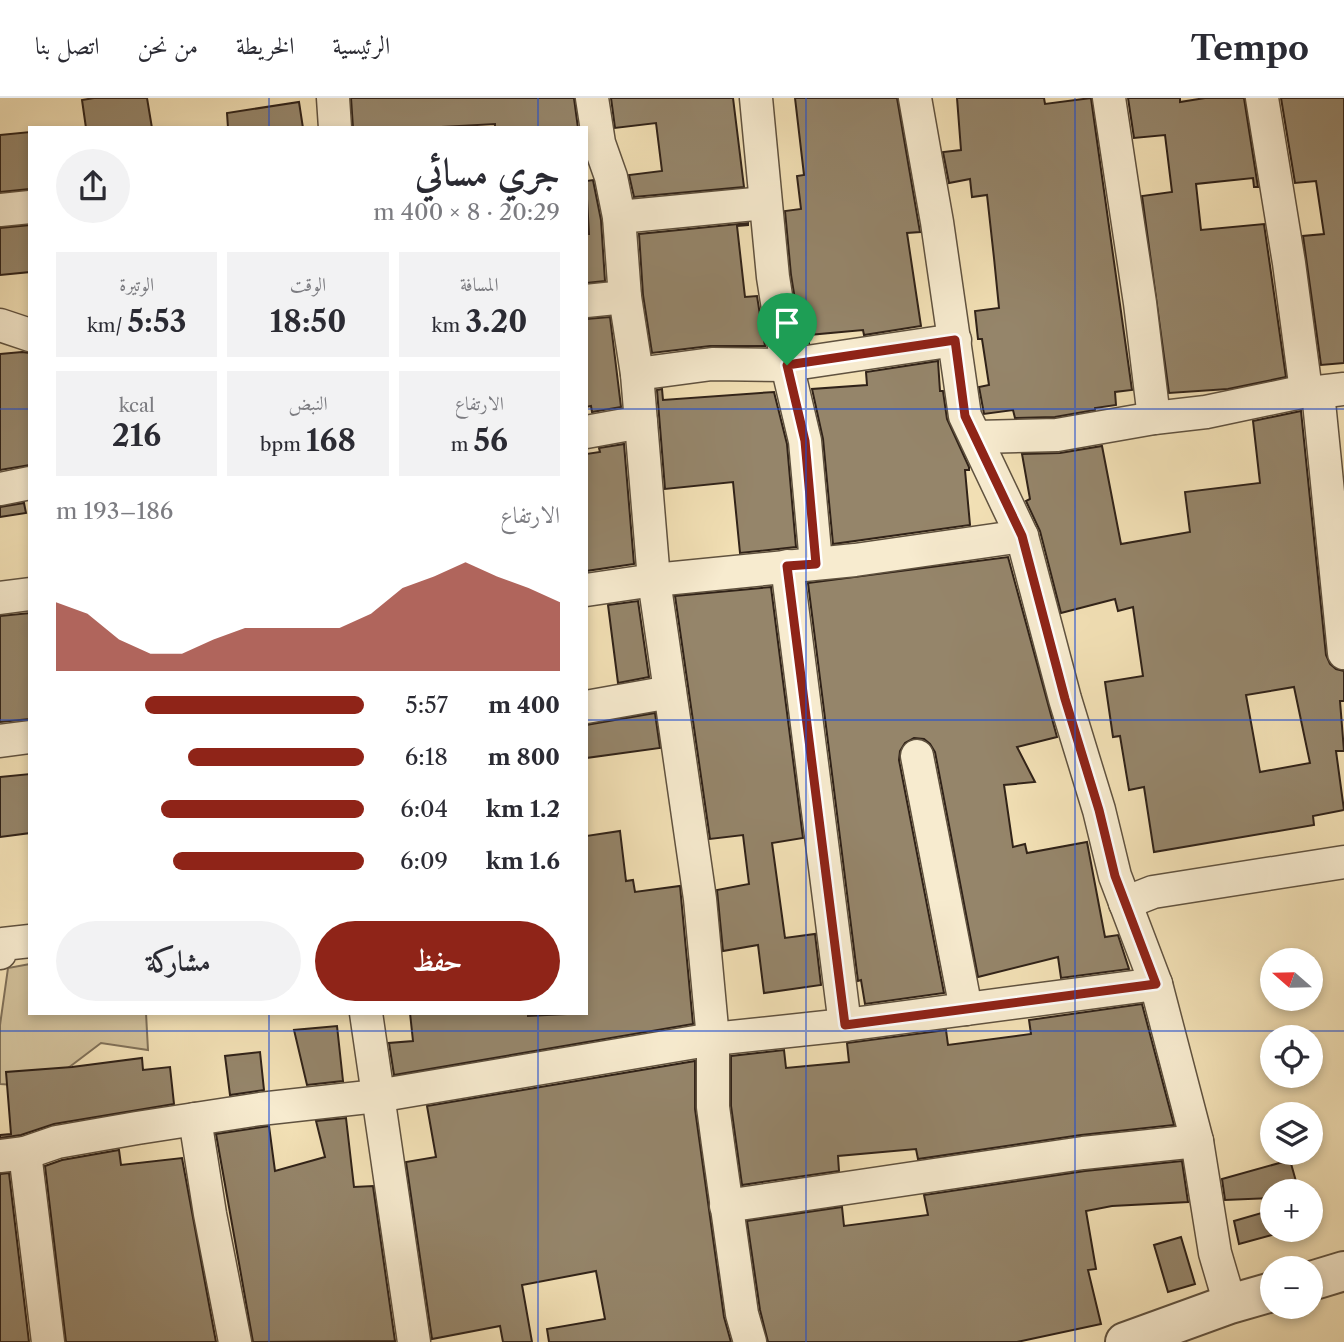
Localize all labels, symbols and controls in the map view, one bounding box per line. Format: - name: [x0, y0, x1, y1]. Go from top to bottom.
- text: Tempo: [1191, 28, 1309, 69]
- text: اتصل بنا: [35, 31, 99, 60]
- text: من نحن: [137, 31, 198, 60]
- text: الخريطة: [236, 31, 294, 60]
- text: الرئيسية: [332, 31, 390, 60]
- text: جري مسائي: [415, 148, 560, 195]
- button: share: [56, 149, 130, 223]
- text: 20:29 · 8 × 400 m: [373, 198, 560, 226]
- text: الوتيرة: [119, 273, 154, 296]
- text: الوقت: [290, 273, 326, 296]
- text: المسافة: [460, 273, 499, 296]
- pin: [757, 293, 817, 365]
- text: 5:53: [127, 303, 186, 340]
- text: 18:50: [270, 303, 346, 340]
- text: 3.20: [465, 303, 527, 340]
- icon: arrive: [768, 304, 806, 342]
- text: /km: [87, 314, 127, 337]
- text: km: [431, 314, 465, 337]
- text: النبض: [288, 392, 328, 415]
- text: الارتفاع: [455, 392, 504, 415]
- text: kcal: [119, 394, 155, 417]
- text: 216: [112, 417, 161, 454]
- text: 168: [306, 422, 356, 459]
- text: 56: [473, 422, 508, 459]
- text: bpm: [260, 433, 306, 456]
- text: m: [451, 433, 473, 456]
- text: 186–193 m: [56, 497, 173, 525]
- text: الارتفاع: [500, 501, 560, 529]
- text: 5:57: [405, 691, 448, 719]
- text: 400 m: [488, 691, 560, 719]
- text: 6:18: [405, 743, 448, 771]
- text: 800 m: [488, 743, 560, 771]
- text: 6:04: [400, 795, 448, 823]
- text: 1.2 km: [486, 795, 560, 823]
- text: 6:09: [400, 847, 448, 875]
- text: 1.6 km: [486, 847, 560, 875]
- button: مشاركة: [56, 921, 301, 1001]
- button: حفظ: [315, 921, 560, 1001]
- north arrow: [1260, 948, 1323, 1012]
- map controls: [1260, 948, 1323, 1319]
- button: locate: [1260, 1025, 1323, 1088]
- button: layers: [1260, 1102, 1323, 1165]
- button: +: [1260, 1179, 1323, 1242]
- button: −: [1260, 1256, 1323, 1319]

